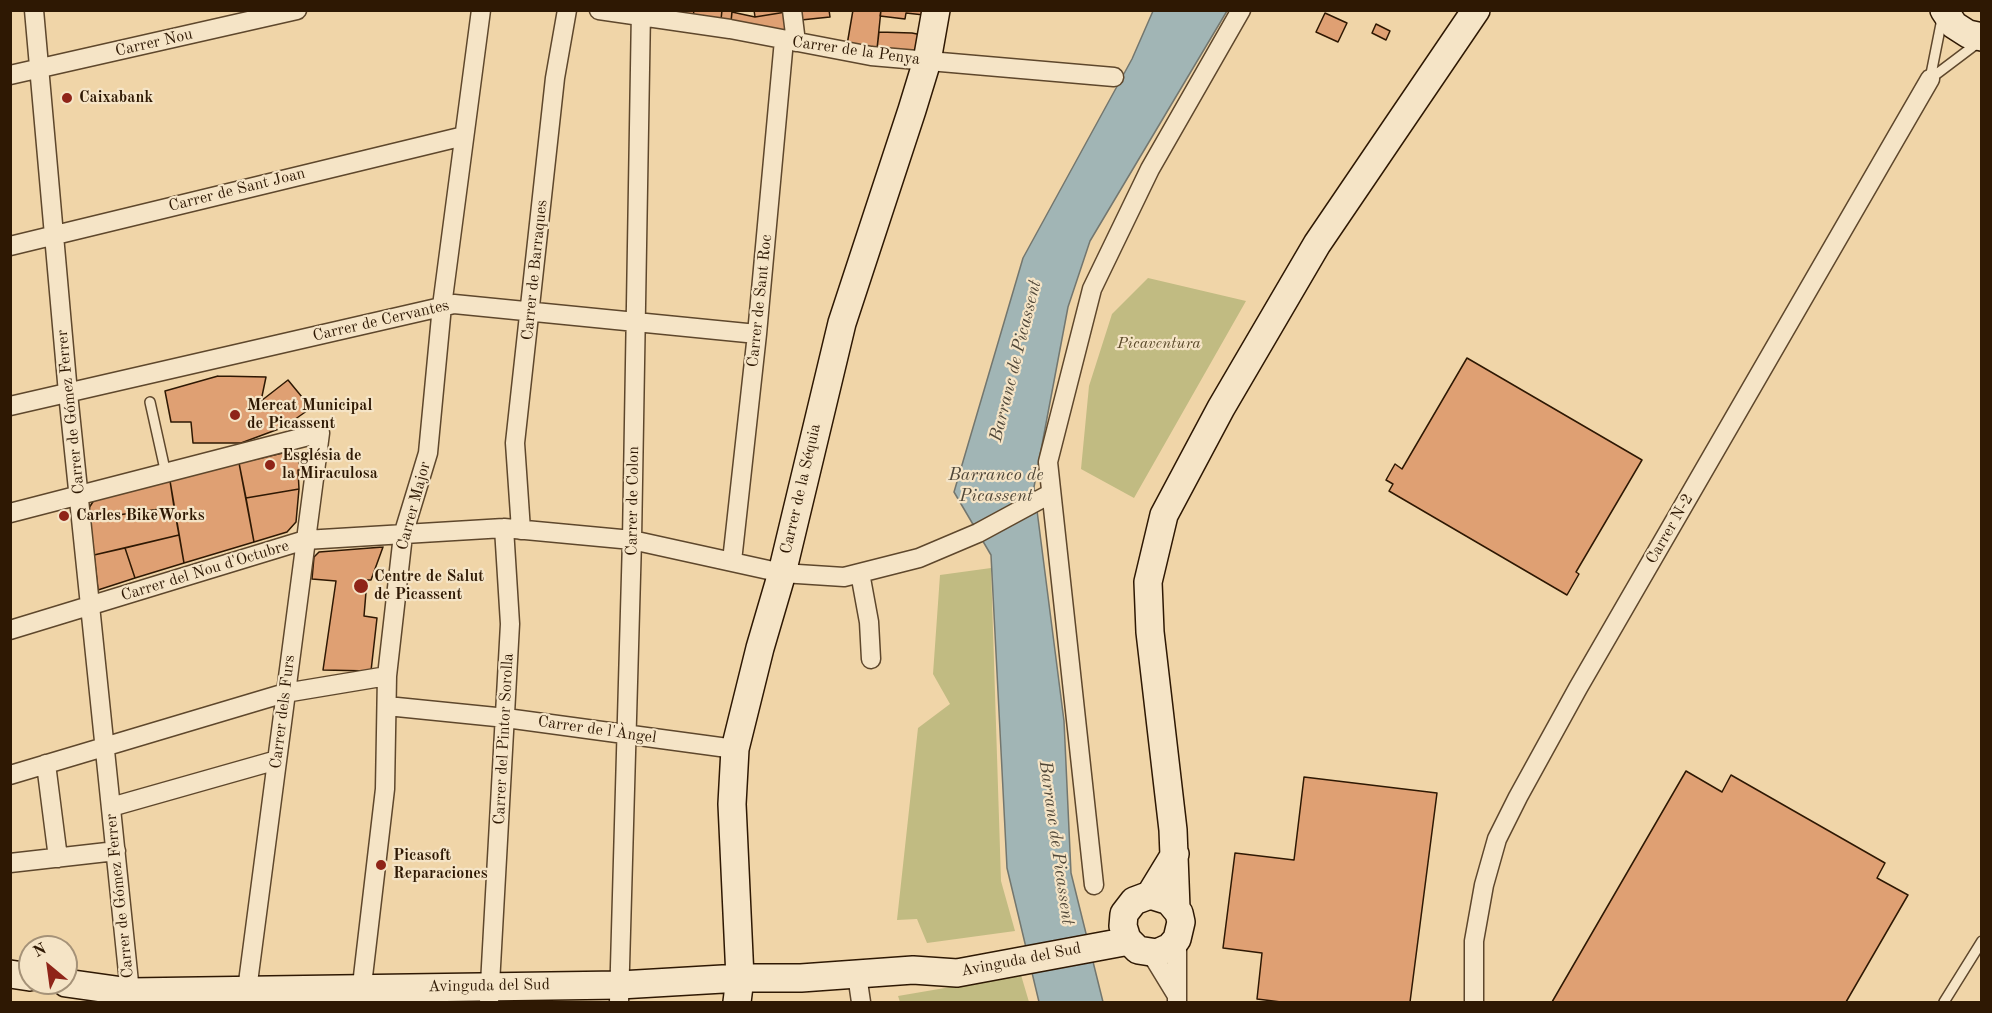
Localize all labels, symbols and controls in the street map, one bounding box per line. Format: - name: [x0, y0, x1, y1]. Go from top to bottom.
- street label: Carrer Nou: [113, 25, 195, 61]
- street label: Carrer de la Penya: [791, 33, 921, 69]
- place label: Caixabank: [79, 88, 153, 108]
- marker: Caixabank: [60, 91, 74, 105]
- street label: Carrer de Sant Joan: [167, 164, 307, 216]
- street label: Carrer de Barraques: [518, 199, 552, 341]
- street label: Carrer de Sant Roc: [743, 234, 777, 368]
- water label: Barranc de Picassent: [985, 278, 1047, 444]
- street label: Carrer de Cervantes: [311, 296, 451, 346]
- street label: Carrer de Gómez Ferrer: [53, 329, 89, 495]
- park label: Picaventura: [1117, 334, 1201, 354]
- place label: Mercat Municipal de Picassent: [247, 396, 372, 434]
- marker: Mercat Municipal de Picassent: [228, 408, 242, 422]
- street label: Carrer de la Séquia: [777, 422, 825, 556]
- place label: Església de la Miraculosa: [282, 446, 378, 484]
- street label: Carrer de Colon: [622, 446, 644, 556]
- marker: Església de la Miraculosa: [263, 458, 277, 472]
- street label: Carrer Major: [393, 460, 435, 552]
- water label: Barranco de Picassent: [948, 464, 1044, 506]
- street label: Carrer N-2: [1642, 491, 1698, 567]
- place label: Carles BikeWorks: [76, 506, 205, 526]
- marker: Carles BikeWorks: [57, 509, 71, 523]
- street label: Carrer del Nou d'Octubre: [119, 536, 291, 606]
- place label: Centre de Salut de Picassent: [374, 567, 484, 605]
- marker: Centre de Salut de Picassent: [352, 577, 370, 595]
- street label: Carrer del Pintor Sorolla: [490, 653, 518, 825]
- street label: Carrer dels Furs: [266, 654, 300, 770]
- street label: Carrer de l'Àngel: [536, 712, 658, 748]
- water label: Barranc de Picassent: [1034, 759, 1078, 927]
- street label: Carrer de Gómez Ferrer: [102, 813, 138, 979]
- place label: Picasoft Reparaciones: [393, 846, 488, 884]
- marker: Picasoft Reparaciones: [374, 858, 388, 872]
- north arrow: [18, 935, 78, 995]
- street label: Avinguda del Sud: [959, 939, 1083, 981]
- text: N: [31, 941, 49, 961]
- street label: Avinguda del Sud: [428, 975, 550, 997]

